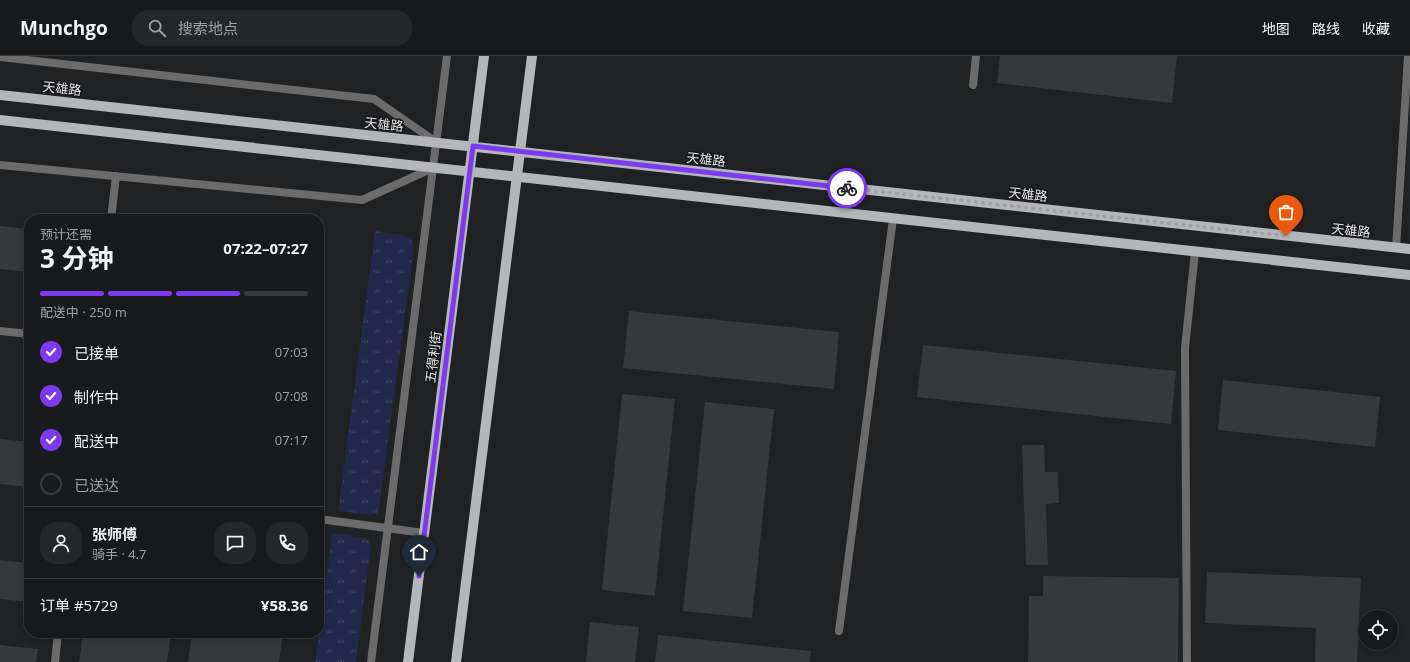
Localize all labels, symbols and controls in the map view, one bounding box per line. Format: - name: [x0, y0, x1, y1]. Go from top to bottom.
- search box: [132, 10, 412, 46]
- text: Munchgo: [20, 15, 108, 41]
- icon: search: [146, 17, 168, 39]
- text: 搜索地点: [178, 18, 238, 38]
- text: 地图: [1262, 19, 1290, 38]
- text: 路线: [1312, 19, 1340, 38]
- text: 收藏: [1362, 19, 1390, 38]
- street label: 天雄路: [42, 77, 82, 99]
- street label: 天雄路: [364, 113, 404, 135]
- street label: 天雄路: [686, 148, 726, 170]
- courier: [827, 168, 867, 208]
- icon: bike: [836, 177, 858, 199]
- street label: 天雄路: [1008, 183, 1048, 205]
- pin: [1269, 195, 1303, 236]
- icon: bag: [1275, 201, 1297, 223]
- street label: 天雄路: [1331, 219, 1371, 241]
- text: 预计还需: [40, 225, 92, 243]
- text: 07:22–07:27: [223, 238, 308, 258]
- text: 3 分钟: [40, 240, 114, 276]
- text: 配送中 · 250 m: [40, 303, 127, 321]
- street label: 五得利街: [421, 330, 445, 384]
- icon: check: [40, 341, 62, 363]
- text: 已接单: [74, 343, 119, 363]
- text: 07:03: [275, 343, 308, 361]
- icon: check: [40, 385, 62, 407]
- text: 制作中: [74, 387, 119, 407]
- text: 07:08: [275, 387, 308, 405]
- icon: check: [40, 429, 62, 451]
- text: 配送中: [74, 431, 119, 451]
- text: 07:17: [275, 431, 308, 449]
- text: 已送达: [74, 475, 119, 495]
- button: person: [40, 522, 82, 564]
- button: chat: [214, 522, 256, 564]
- button: phone: [266, 522, 308, 564]
- text: 张师傅: [92, 524, 137, 544]
- pin: [402, 535, 436, 576]
- icon: home: [408, 541, 430, 563]
- text: 骑手 · 4.7: [92, 545, 146, 563]
- text: 订单 #5729: [40, 595, 118, 615]
- text: ¥58.36: [261, 595, 308, 615]
- map controls: [1358, 610, 1398, 650]
- button: locate: [1358, 610, 1398, 650]

